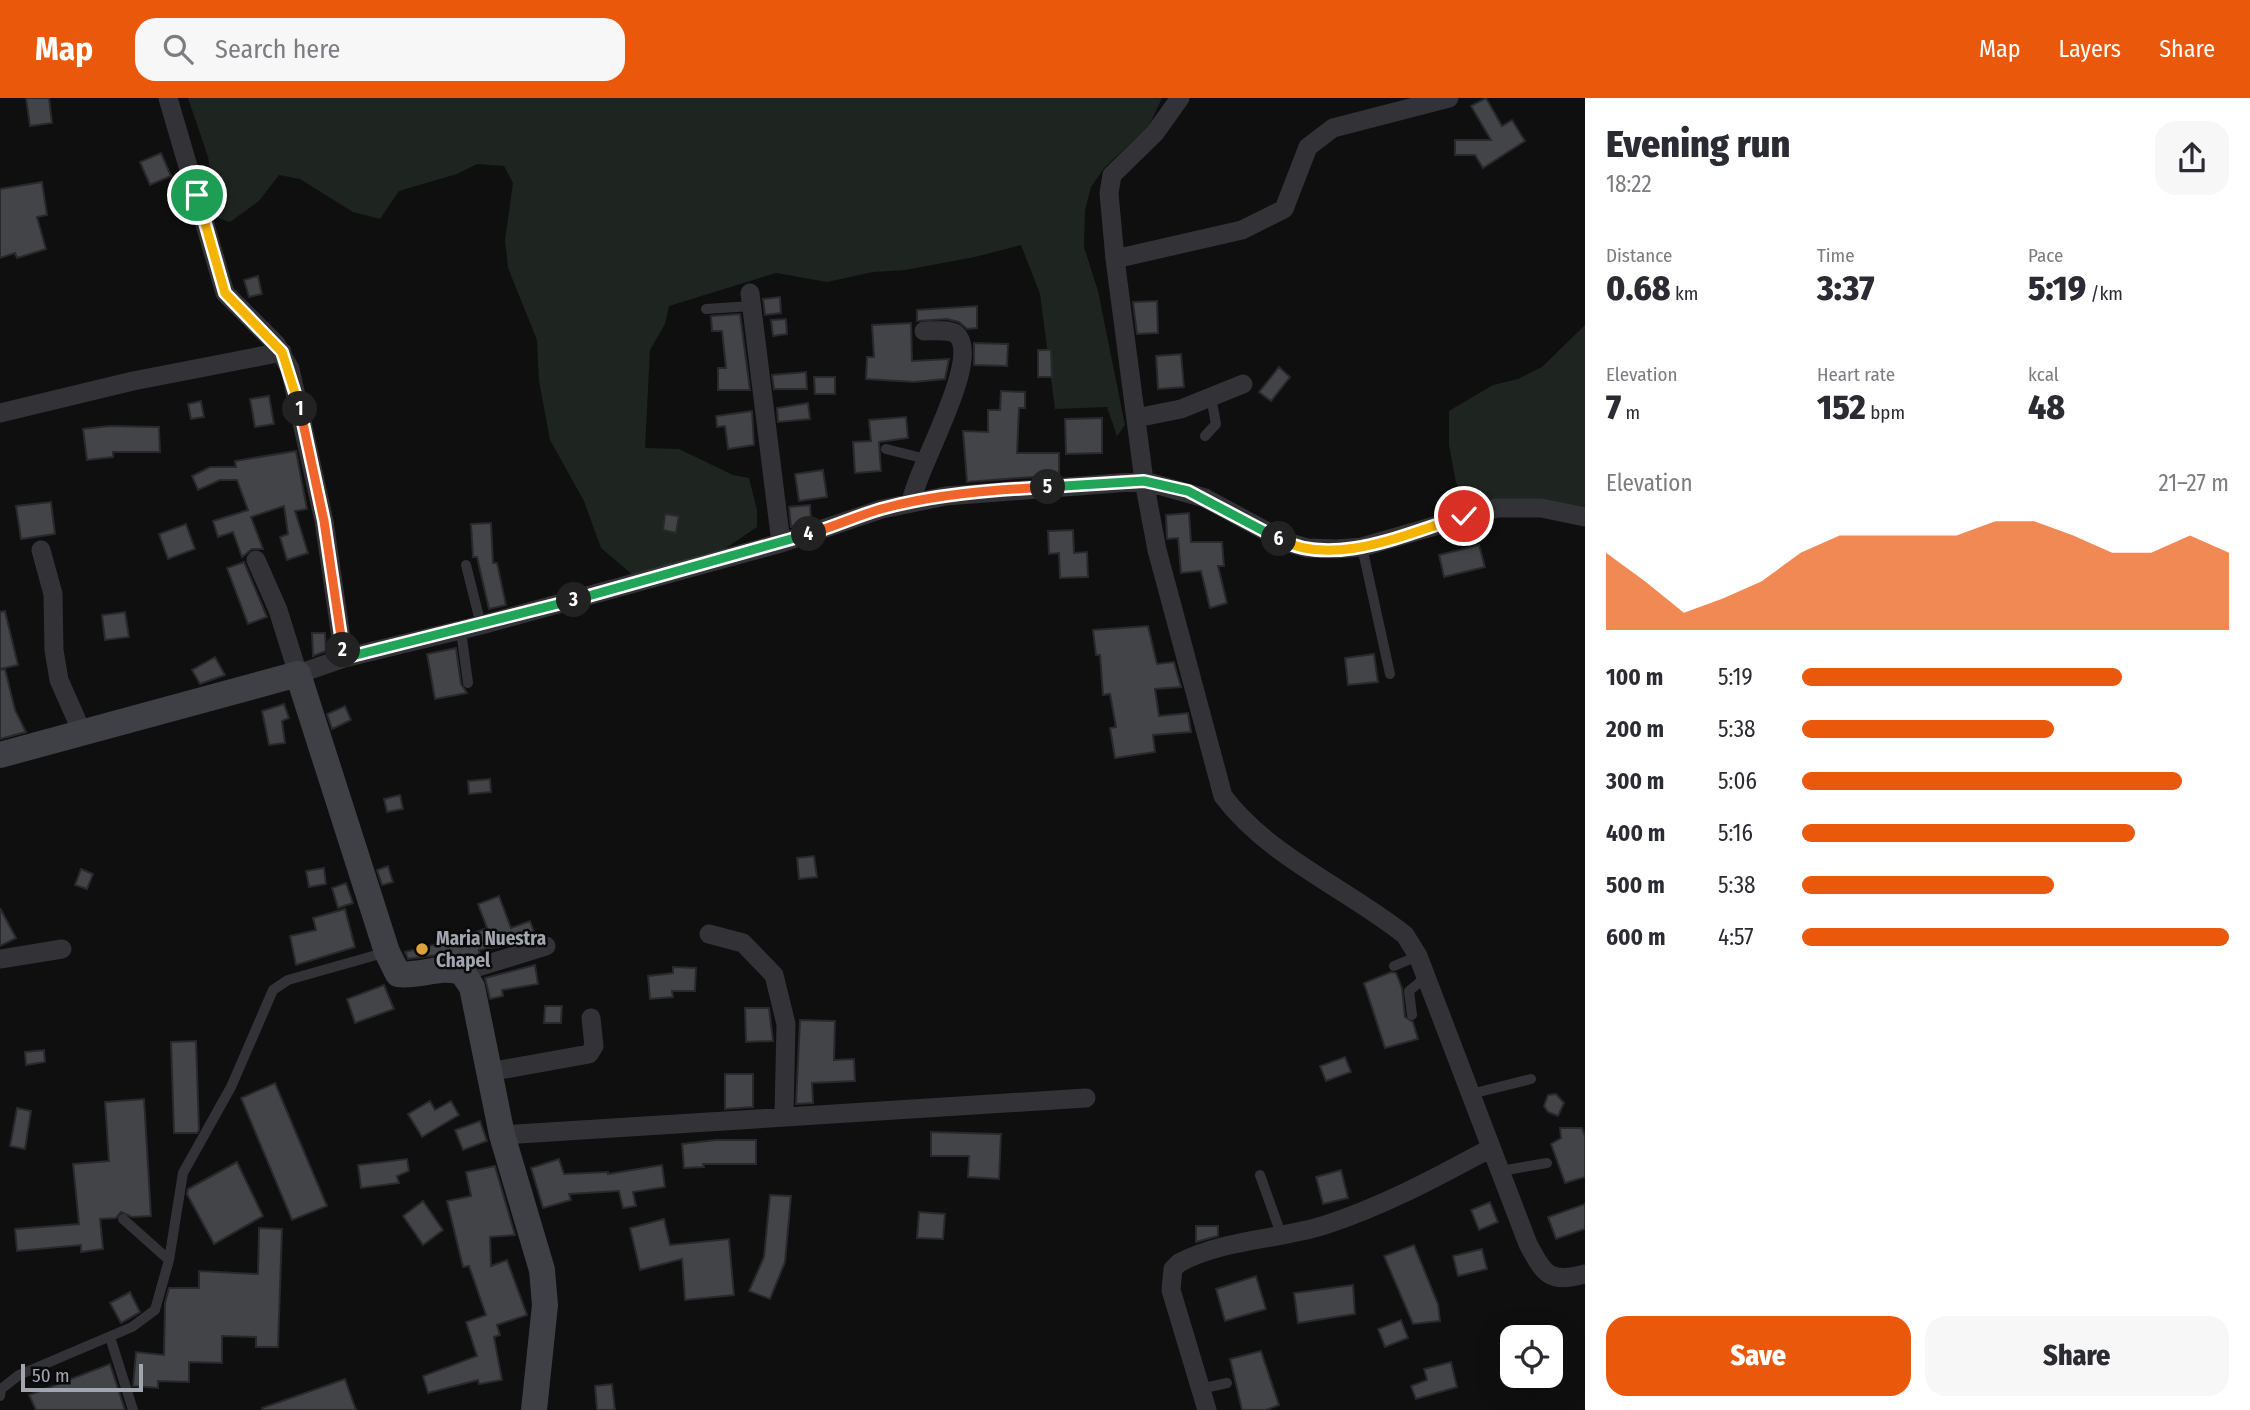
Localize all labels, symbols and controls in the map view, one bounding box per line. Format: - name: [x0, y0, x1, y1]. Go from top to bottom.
- search box: [135, 18, 625, 81]
- text: Map: [35, 29, 93, 69]
- icon: search: [159, 30, 197, 68]
- text: Search here: [215, 34, 340, 65]
- text: Map: [1979, 35, 2021, 63]
- text: Layers: [2059, 35, 2121, 63]
- text: Share: [2159, 35, 2215, 63]
- text: Evening run: [1606, 121, 1790, 167]
- button: share: [2155, 121, 2229, 195]
- pin: [167, 165, 227, 225]
- text: 18:22: [1606, 170, 1652, 198]
- icon: arrive: [178, 176, 216, 214]
- text: Distance: [1606, 244, 1673, 267]
- text: Time: [1817, 244, 1855, 267]
- text: Pace: [2028, 244, 2063, 267]
- text: 0.68: [1606, 267, 1671, 309]
- text: 3:37: [1817, 267, 1874, 309]
- text: 5:19: [2028, 267, 2086, 309]
- text: km: [1671, 282, 1698, 305]
- text: /km: [2086, 282, 2123, 305]
- text: Elevation: [1606, 363, 1678, 386]
- text: Heart rate: [1817, 363, 1895, 386]
- text: kcal: [2028, 363, 2059, 386]
- text: 7: [1606, 386, 1621, 428]
- text: 152: [1817, 386, 1866, 428]
- text: 48: [2028, 386, 2065, 428]
- pin: 1: [282, 392, 318, 426]
- text: 1: [295, 397, 304, 420]
- text: m: [1621, 401, 1640, 424]
- text: bpm: [1866, 401, 1905, 424]
- text: Elevation: [1606, 469, 1693, 497]
- text: 21–27 m: [2159, 469, 2229, 497]
- pin: 5: [1030, 470, 1066, 504]
- text: 5: [1043, 475, 1052, 498]
- pin: [1434, 486, 1494, 546]
- icon: check: [1445, 497, 1483, 535]
- pin: 4: [792, 516, 826, 551]
- text: 4: [804, 522, 813, 545]
- pin: 6: [1262, 522, 1296, 556]
- text: 6: [1274, 527, 1283, 550]
- pin: 3: [556, 582, 592, 618]
- text: 3: [569, 588, 578, 611]
- pin: 2: [326, 632, 360, 668]
- text: 2: [338, 638, 347, 661]
- text: 100 m: [1606, 663, 1663, 691]
- text: 5:19: [1718, 663, 1753, 691]
- text: 200 m: [1606, 715, 1664, 743]
- text: 5:38: [1718, 715, 1756, 743]
- text: 300 m: [1606, 767, 1664, 795]
- text: 5:06: [1718, 767, 1757, 795]
- text: 400 m: [1606, 819, 1665, 847]
- text: 5:16: [1718, 819, 1753, 847]
- text: 500 m: [1606, 871, 1665, 899]
- text: 5:38: [1718, 871, 1756, 899]
- text: 600 m: [1606, 923, 1665, 951]
- text: 4:57: [1718, 923, 1754, 951]
- place label: Maria Nuestra Chapel: [436, 927, 546, 972]
- marker: Maria Nuestra Chapel: [414, 941, 430, 957]
- button: Save: [1606, 1316, 1911, 1396]
- button: Share: [1925, 1316, 2229, 1396]
- map controls: [1500, 1325, 1563, 1388]
- button: locate: [1500, 1325, 1563, 1388]
- scale bar: [21, 1361, 144, 1393]
- text: 50 m: [32, 1364, 70, 1387]

